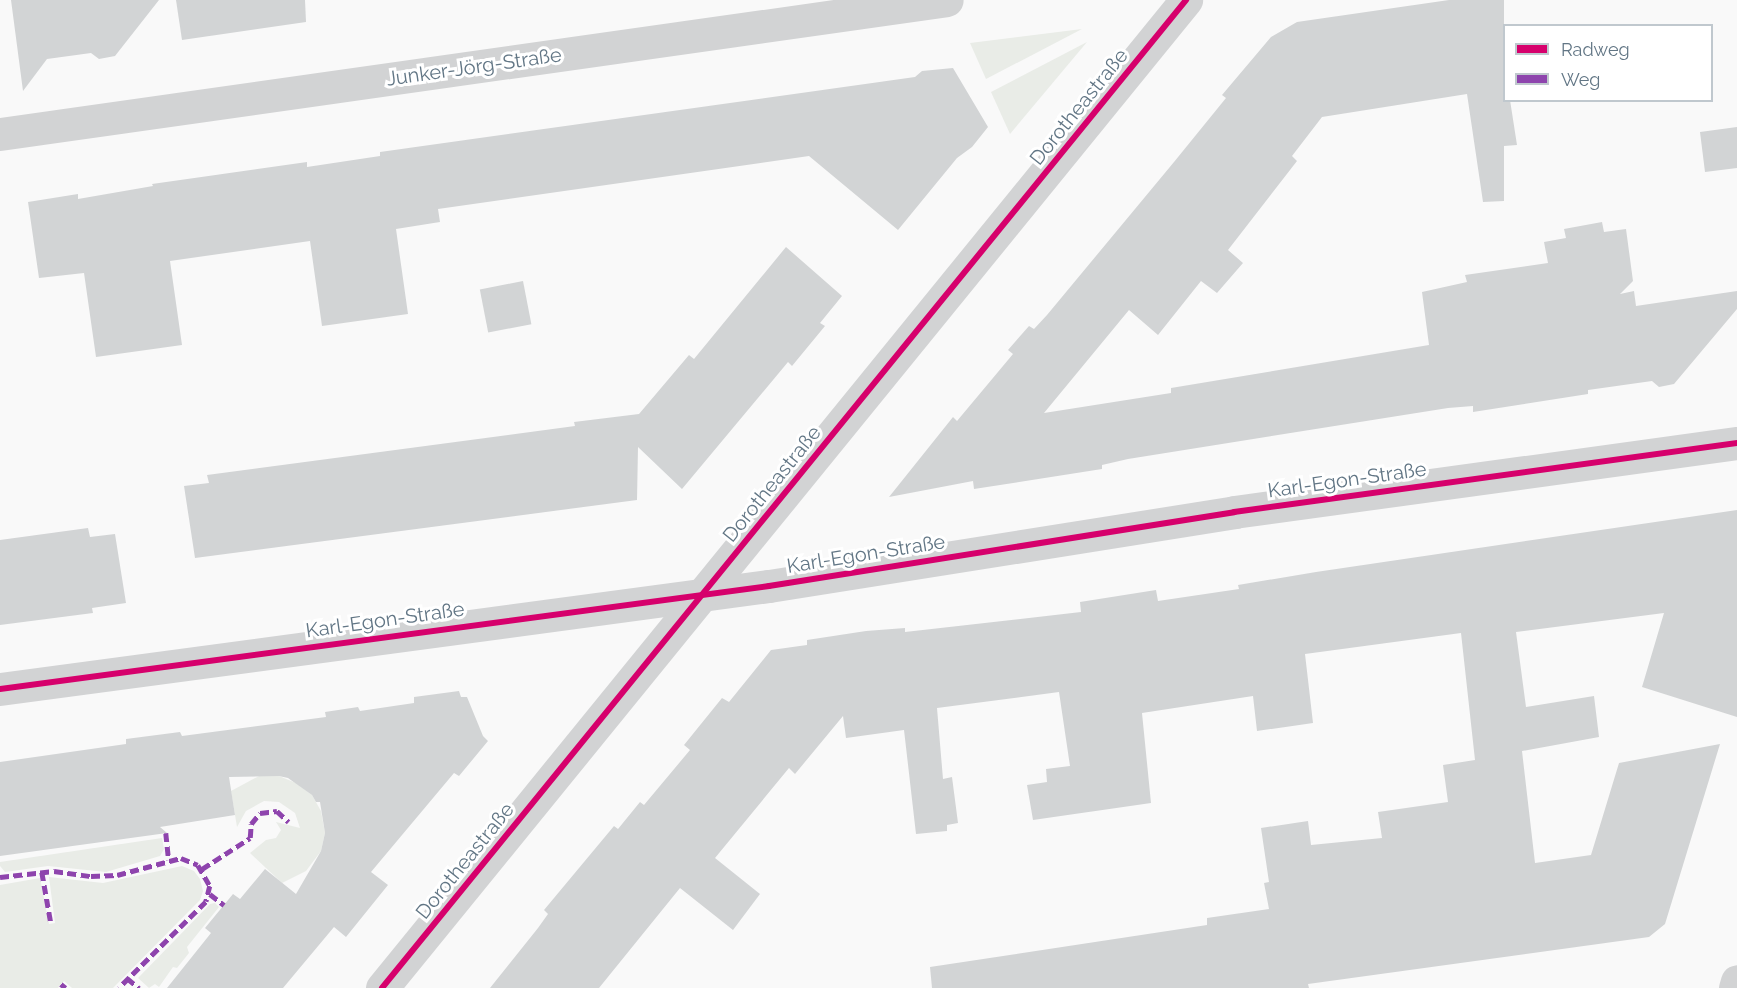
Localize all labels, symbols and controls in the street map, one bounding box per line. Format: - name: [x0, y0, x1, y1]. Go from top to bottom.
- legend: [1503, 24, 1713, 102]
- text: Radweg: [1561, 39, 1630, 60]
- street label: Junker-Jörg-Straße: [385, 43, 563, 91]
- street label: Dorotheastraße: [1025, 44, 1133, 170]
- text: Weg: [1561, 69, 1600, 90]
- street label: Dorotheastraße: [718, 421, 826, 547]
- street label: Karl-Egon-Straße: [1266, 457, 1428, 503]
- street label: Karl-Egon-Straße: [785, 530, 947, 578]
- street label: Karl-Egon-Straße: [304, 597, 466, 643]
- street label: Dorotheastraße: [411, 798, 519, 924]

